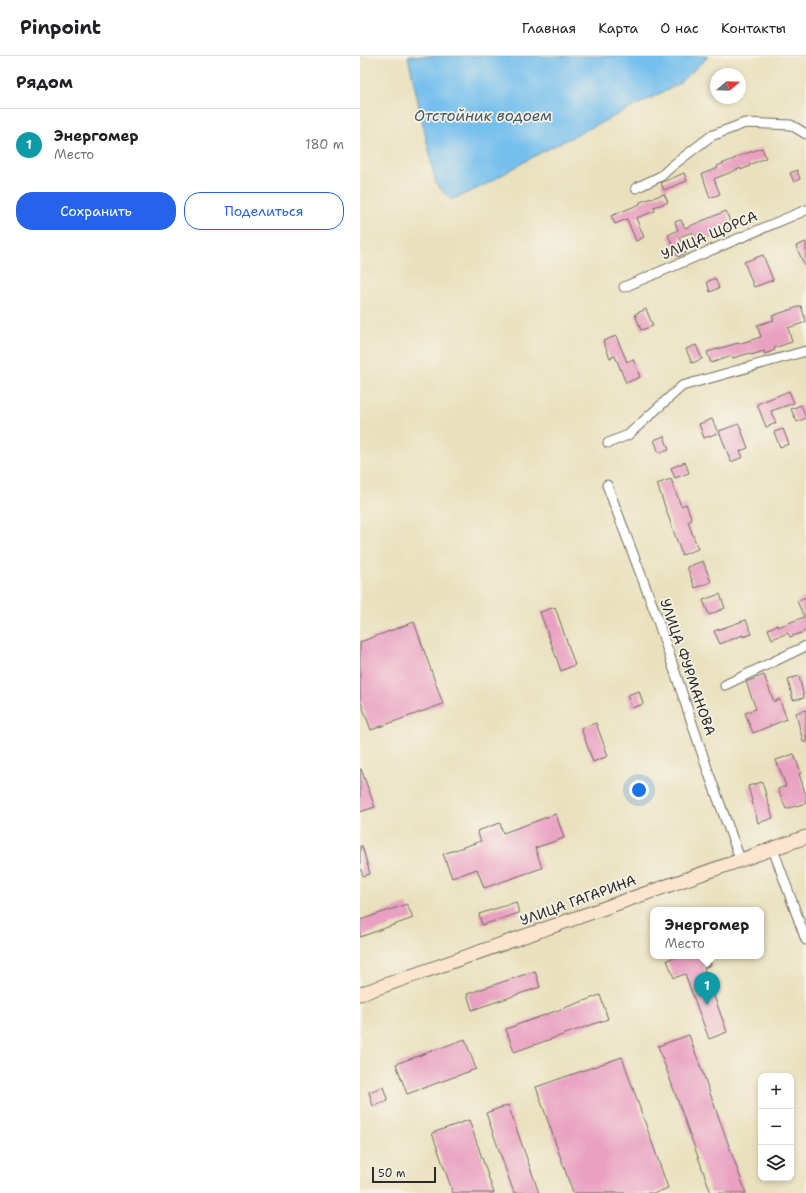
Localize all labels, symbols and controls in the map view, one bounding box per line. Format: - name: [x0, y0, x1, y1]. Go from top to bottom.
- text: Pinpoint: [20, 15, 101, 40]
- text: Главная: [522, 19, 576, 37]
- text: Карта: [598, 19, 638, 37]
- text: О нас: [660, 19, 699, 37]
- text: Контакты: [721, 19, 786, 37]
- north arrow: [710, 68, 746, 104]
- text: Рядом: [16, 71, 73, 93]
- water label: Отстойник водоем: [414, 106, 552, 126]
- text: Энергомер: [54, 126, 139, 146]
- text: 1: [26, 136, 32, 153]
- text: 180 m: [305, 136, 344, 153]
- text: Место: [54, 146, 94, 163]
- button: Сохранить: [16, 192, 176, 230]
- button: Поделиться: [184, 192, 344, 230]
- street label: УЛИЦА ЩОРСА: [658, 207, 760, 263]
- street label: УЛИЦА ФУРМАНОВА: [656, 596, 720, 738]
- your location: [629, 780, 649, 800]
- street label: УЛИЦА ГАГАРИНА: [517, 871, 639, 929]
- popup: [650, 907, 764, 959]
- text: Энергомер: [665, 915, 749, 935]
- text: Место: [665, 935, 705, 952]
- pin: 1: [694, 972, 720, 1005]
- map controls: [758, 1073, 794, 1181]
- button: +: [758, 1073, 794, 1109]
- button: −: [758, 1109, 794, 1145]
- button: layers: [758, 1145, 794, 1181]
- scale bar: [372, 1165, 436, 1184]
- text: 50 m: [378, 1166, 406, 1181]

